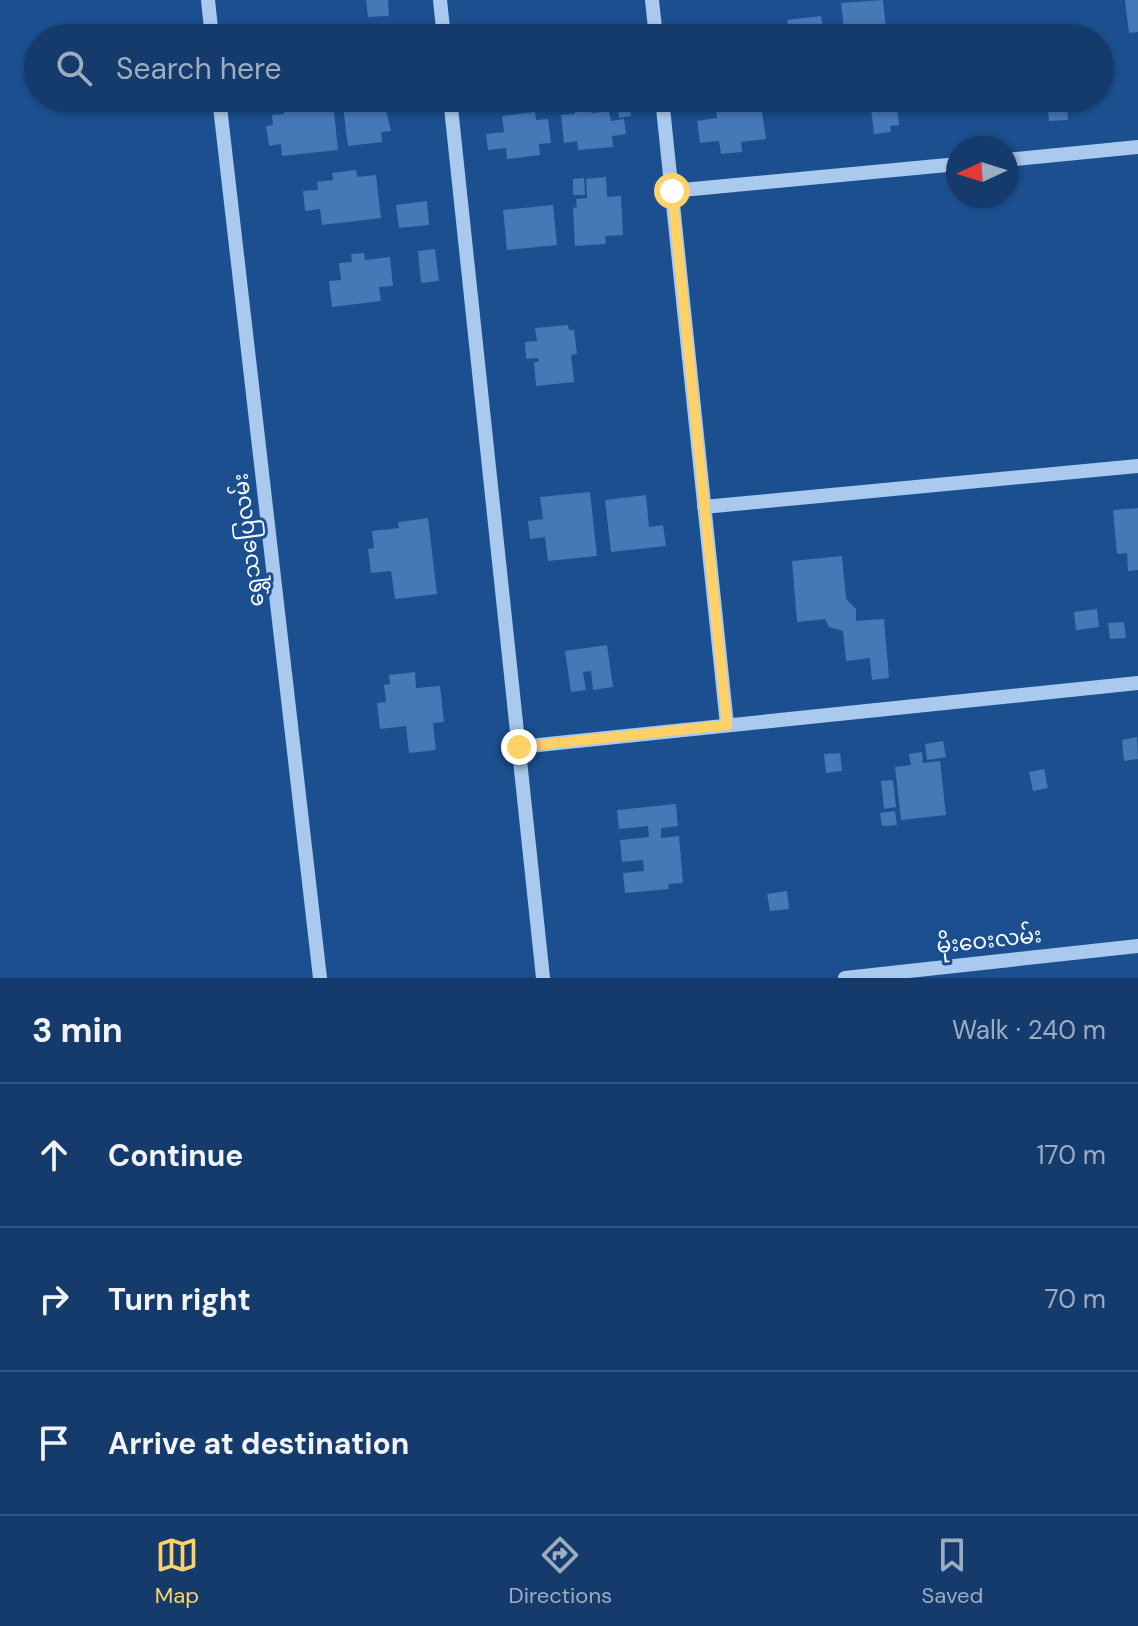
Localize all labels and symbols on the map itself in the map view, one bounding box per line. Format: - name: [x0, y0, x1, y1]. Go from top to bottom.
- north arrow: [946, 136, 1018, 208]
- route start: [654, 173, 690, 209]
- street label: ရွှေသပြေလမ်း: [224, 471, 274, 609]
- route end: [501, 729, 537, 765]
- street label: မိုးဝေးလမ်း: [935, 919, 1043, 963]

